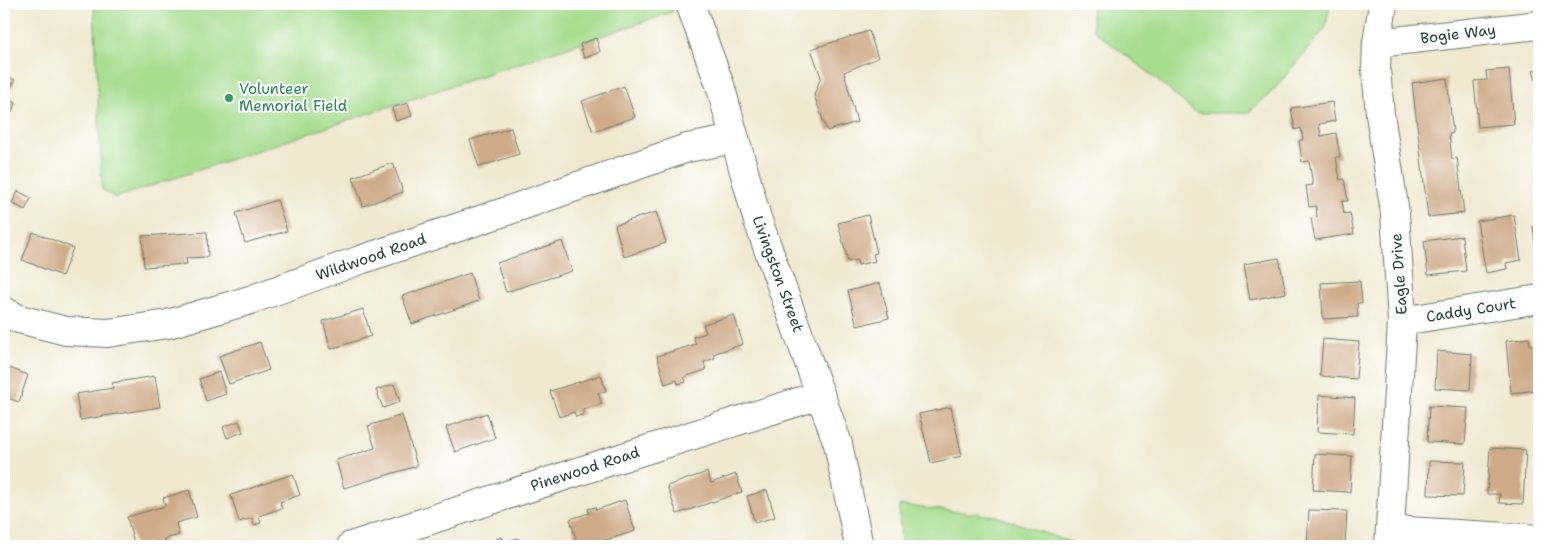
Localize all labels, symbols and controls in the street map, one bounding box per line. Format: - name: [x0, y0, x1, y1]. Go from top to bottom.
- street label: Bogie Way: [1419, 19, 1497, 49]
- place label: Volunteer Memorial Field: [239, 79, 348, 116]
- marker: Volunteer Memorial Field: [223, 92, 235, 104]
- street label: Livingston Street: [748, 213, 808, 335]
- street label: Wildwood Road: [313, 229, 429, 285]
- street label: Eagle Drive: [1386, 232, 1412, 316]
- street label: Caddy Court: [1425, 293, 1517, 327]
- street label: Pinewood Road: [528, 442, 642, 496]

